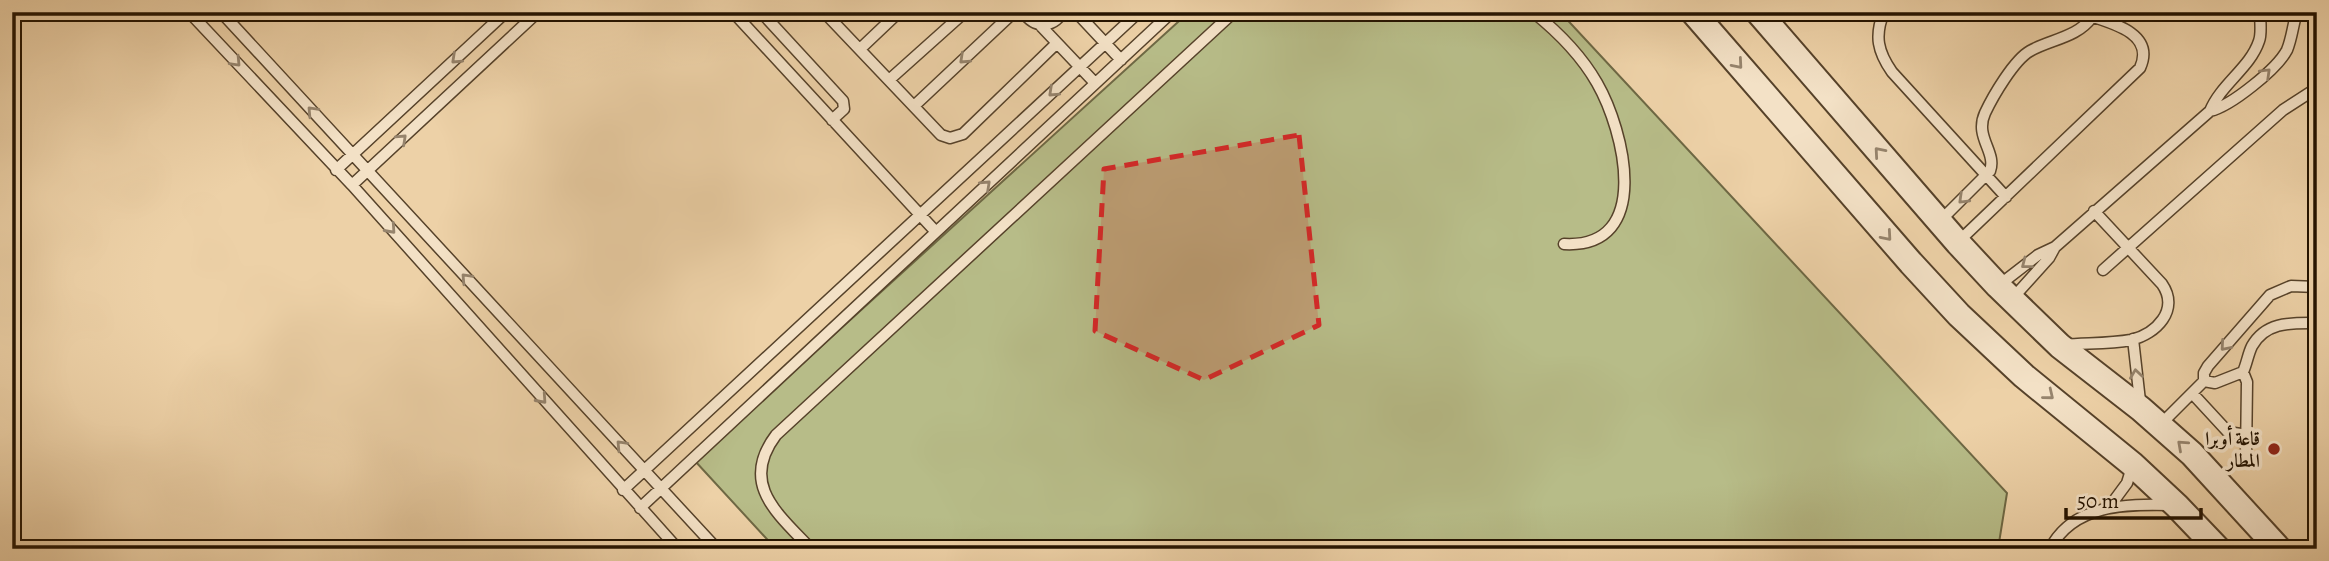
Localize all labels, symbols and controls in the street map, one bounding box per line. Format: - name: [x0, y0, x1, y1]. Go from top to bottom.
- one-way arrow: [451, 50, 464, 63]
- one-way arrow: [959, 51, 972, 63]
- one-way arrow: [228, 54, 240, 67]
- one-way arrow: [1730, 56, 1742, 69]
- one-way arrow: [2258, 68, 2271, 81]
- one-way arrow: [1048, 84, 1061, 96]
- one-way arrow: [307, 106, 320, 119]
- one-way arrow: [394, 134, 407, 147]
- one-way arrow: [1875, 147, 1887, 160]
- one-way arrow: [978, 181, 991, 194]
- one-way arrow: [1958, 190, 1971, 203]
- one-way arrow: [382, 221, 395, 234]
- one-way arrow: [1879, 227, 1891, 240]
- one-way arrow: [2021, 256, 2033, 269]
- one-way arrow: [462, 273, 474, 286]
- one-way arrow: [2221, 338, 2233, 351]
- one-way arrow: [2129, 369, 2144, 380]
- one-way arrow: [2041, 387, 2053, 400]
- one-way arrow: [534, 391, 546, 404]
- place label: قاعة أوبرا المطار: [2205, 425, 2260, 474]
- one-way arrow: [616, 440, 629, 453]
- one-way arrow: [2177, 441, 2190, 453]
- marker: قاعة أوبرا المطار: [2266, 441, 2282, 457]
- scale bar: [2066, 477, 2201, 521]
- text: 50 m: [2077, 487, 2119, 515]

